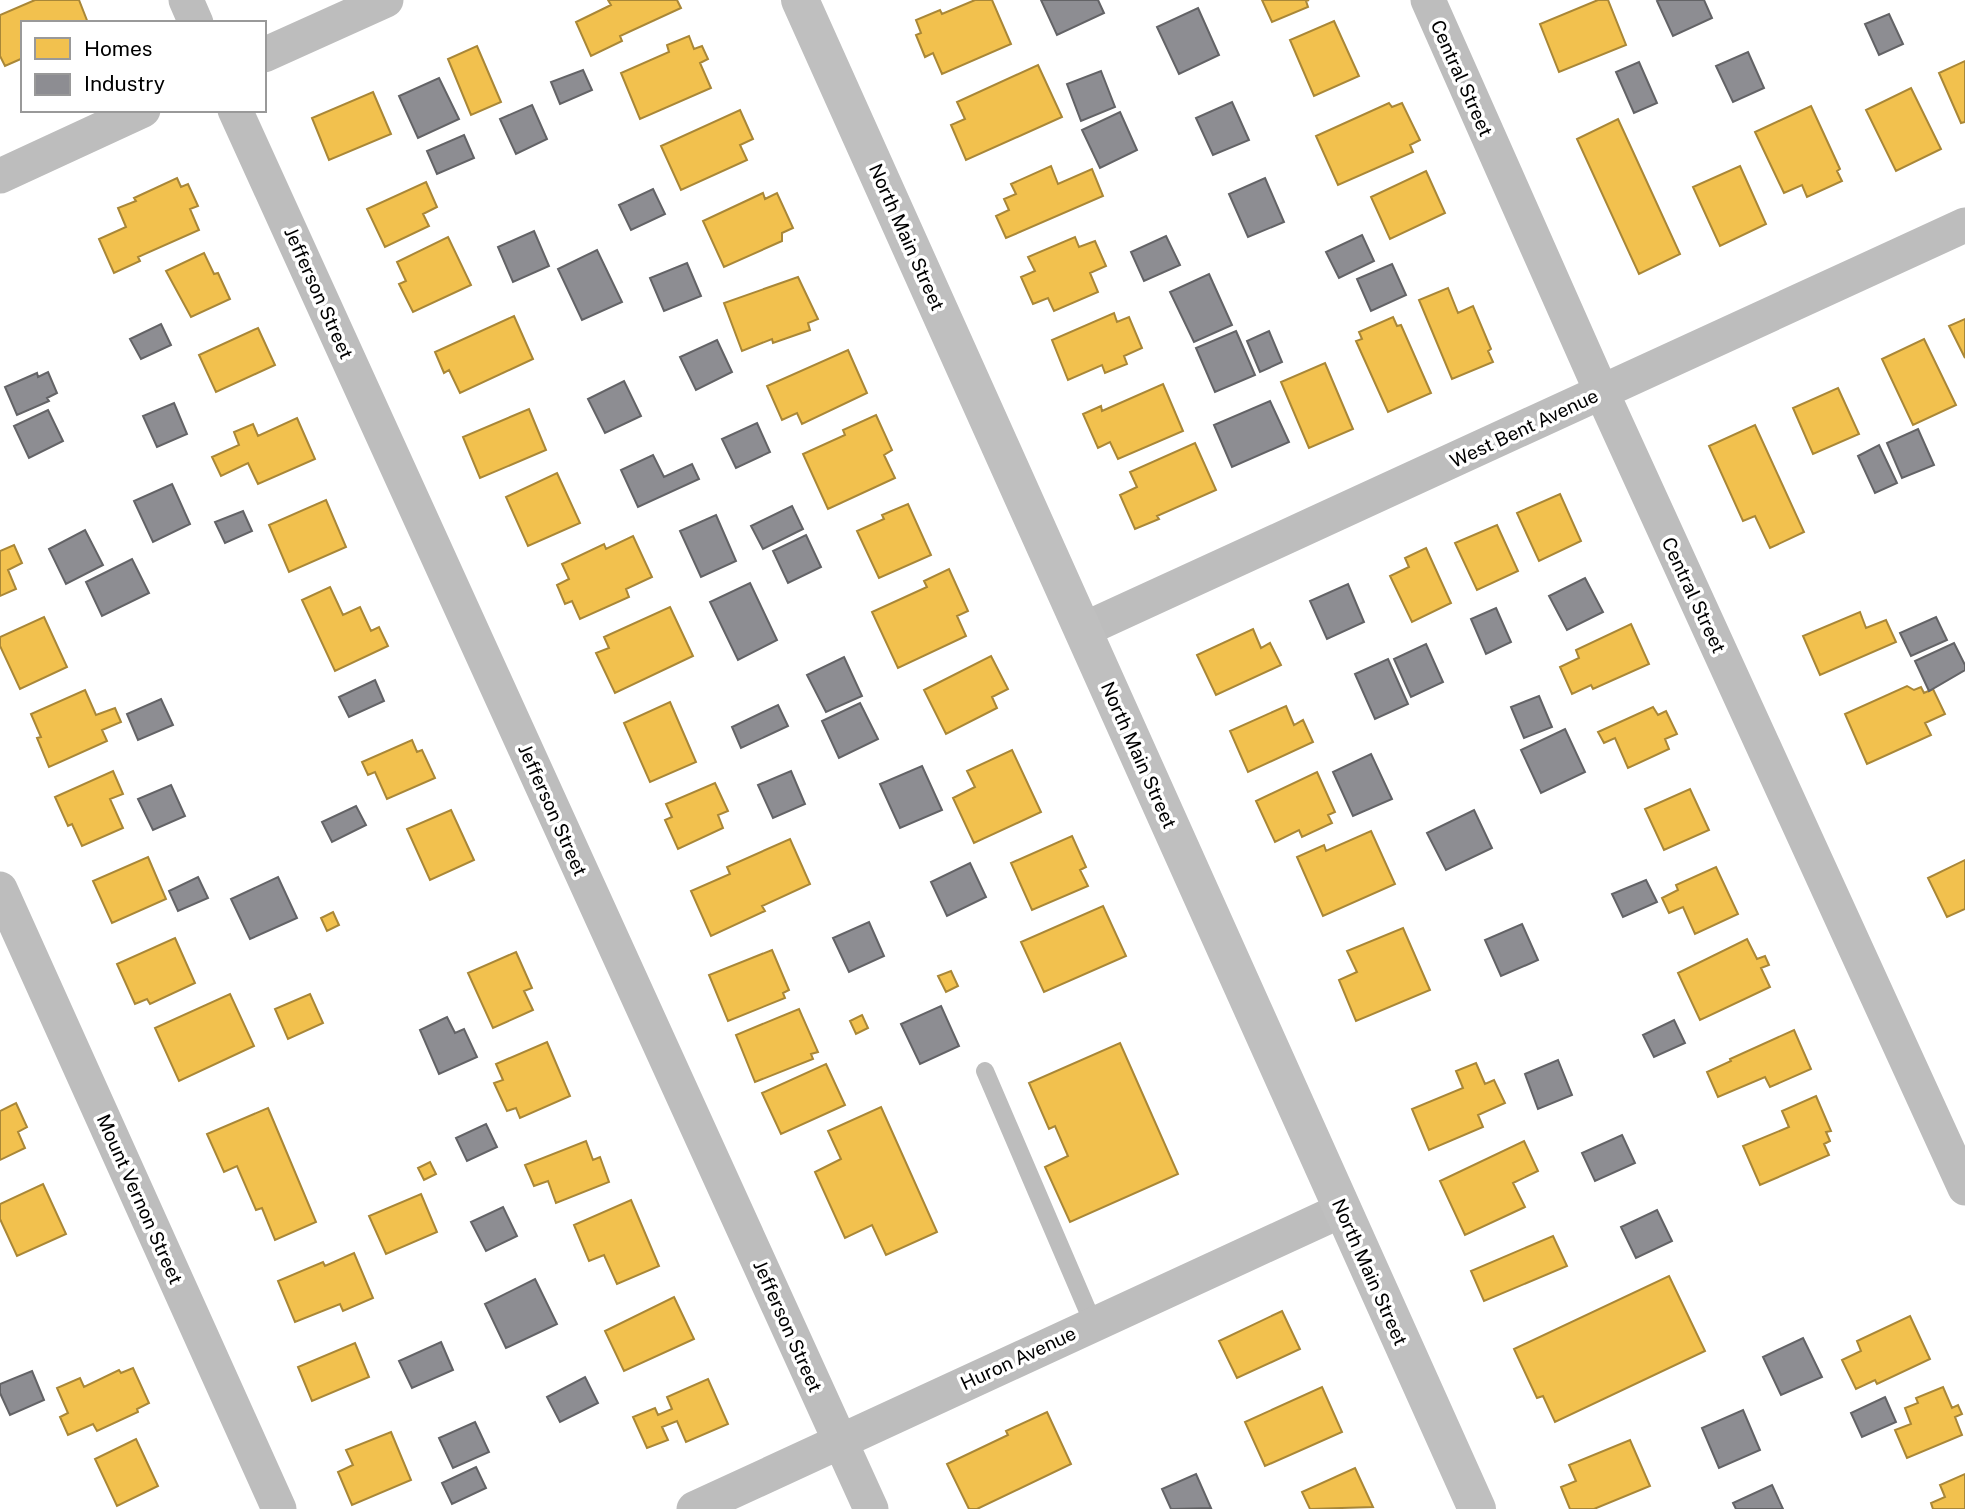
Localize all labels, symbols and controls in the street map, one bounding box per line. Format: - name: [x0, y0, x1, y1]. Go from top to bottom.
- street label: Central Street: [1426, 16, 1498, 140]
- legend: [21, 21, 266, 112]
- text: Homes: [84, 36, 152, 61]
- text: Industry: [84, 71, 165, 96]
- street label: North Main Street: [865, 160, 949, 314]
- street label: Jefferson Street: [280, 224, 358, 362]
- street label: West Bent Avenue: [1447, 384, 1601, 472]
- street label: Central Street: [1658, 534, 1730, 656]
- street label: North Main Street: [1097, 678, 1181, 832]
- street label: Jefferson Street: [514, 741, 592, 879]
- street label: Mount Vernon Street: [93, 1111, 187, 1287]
- street label: North Main Street: [1328, 1195, 1412, 1349]
- street label: Jefferson Street: [749, 1257, 827, 1395]
- street label: Huron Avenue: [957, 1322, 1079, 1394]

